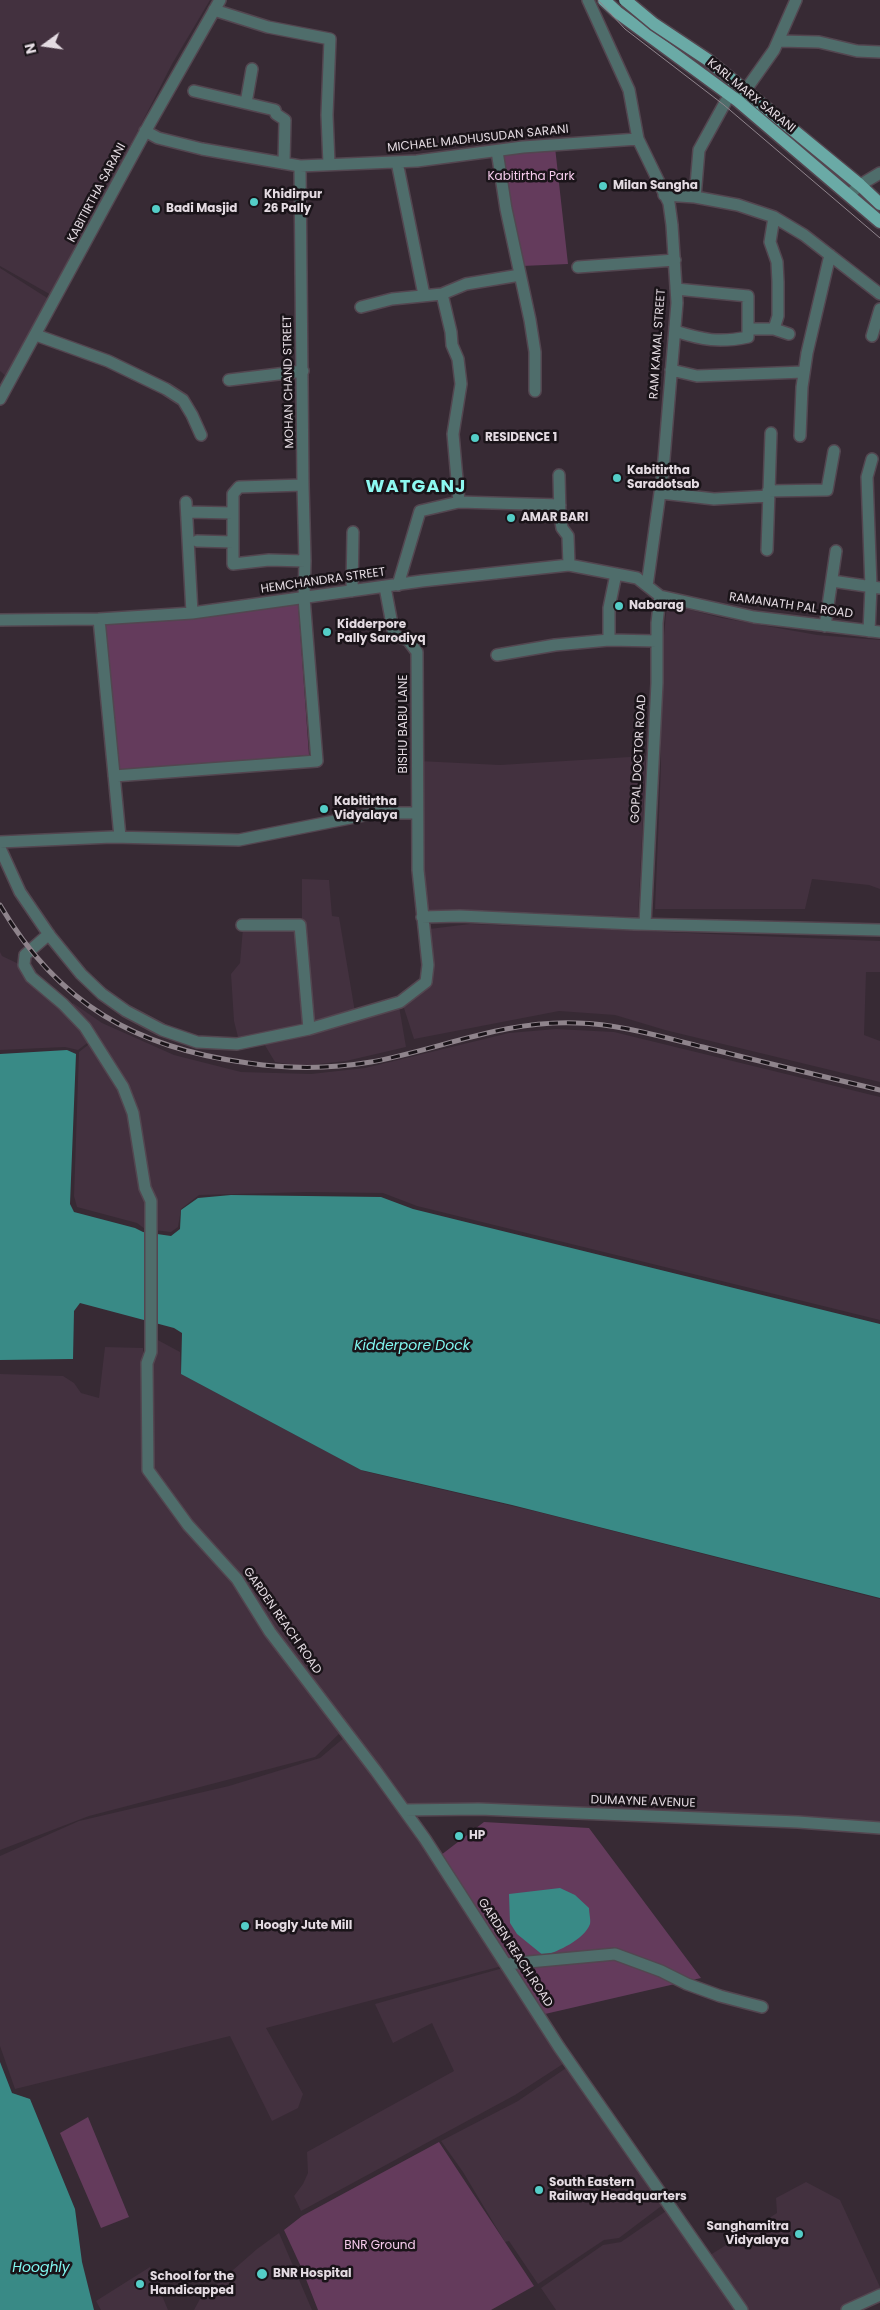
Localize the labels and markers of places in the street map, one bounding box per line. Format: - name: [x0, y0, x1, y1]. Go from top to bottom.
- place label: Milan Sangha: [613, 179, 698, 193]
- marker: Milan Sangha: [597, 180, 609, 192]
- place label: Khidirpur 26 Pally: [264, 188, 322, 216]
- marker: Khidirpur 26 Pally: [248, 196, 260, 208]
- place label: Badi Masjid: [166, 202, 237, 216]
- marker: Badi Masjid: [150, 203, 162, 215]
- place label: RESIDENCE 1: [485, 431, 557, 445]
- marker: RESIDENCE 1: [469, 432, 481, 444]
- place label: Kabitirtha Saradotsab: [627, 464, 699, 492]
- marker: Kabitirtha Saradotsab: [611, 472, 623, 484]
- place label: AMAR BARI: [521, 511, 588, 525]
- marker: AMAR BARI: [505, 512, 517, 524]
- place label: Nabarag: [629, 599, 684, 613]
- marker: Nabarag: [613, 600, 625, 612]
- place label: Kidderpore Pally Sarodiyq: [337, 618, 426, 646]
- marker: Kidderpore Pally Sarodiyq: [321, 626, 333, 638]
- place label: Kabitirtha Vidyalaya: [334, 795, 398, 823]
- marker: Kabitirtha Vidyalaya: [318, 803, 330, 815]
- place label: HP: [469, 1829, 485, 1843]
- marker: HP: [453, 1830, 465, 1842]
- place label: Hoogly Jute Mill: [255, 1919, 352, 1933]
- marker: Hoogly Jute Mill: [239, 1920, 251, 1932]
- place label: South Eastern Railway Headquarters: [549, 2176, 687, 2204]
- marker: South Eastern Railway Headquarters: [533, 2184, 545, 2196]
- place label: Sanghamitra Vidyalaya: [707, 2220, 789, 2248]
- marker: Sanghamitra Vidyalaya: [793, 2228, 805, 2240]
- marker: BNR Hospital: [255, 2267, 269, 2281]
- place label: BNR Hospital: [273, 2267, 352, 2281]
- place label: School for the Handicapped: [150, 2270, 234, 2298]
- marker: School for the Handicapped: [134, 2278, 146, 2290]

